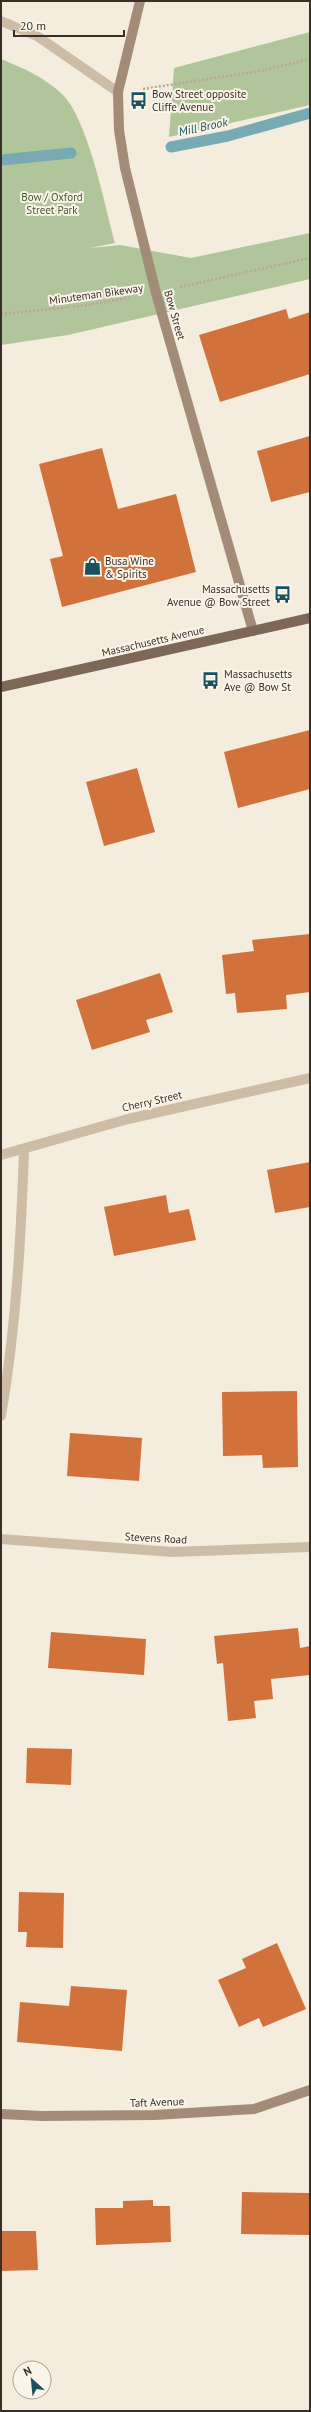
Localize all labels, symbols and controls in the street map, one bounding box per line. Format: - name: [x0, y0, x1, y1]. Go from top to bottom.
- scale bar: [14, 12, 124, 38]
- text: 20 m: [20, 18, 46, 33]
- place label: Bow Street opposite Cliffe Avenue: [152, 87, 247, 114]
- bus stop icon: Bow Street opposite Cliffe Avenue: [129, 90, 149, 110]
- water label: Mill Brook: [177, 114, 229, 139]
- park label: Bow / Oxford Street Park: [21, 190, 83, 217]
- street label: Minuteman Bikeway: [48, 280, 145, 308]
- street label: Bow Street: [161, 289, 189, 342]
- place label: Busa Wine & Spirits: [105, 554, 154, 581]
- shop icon: Busa Wine & Spirits: [82, 557, 102, 577]
- place label: Massachusetts Avenue @ Bow Street: [167, 582, 270, 609]
- bus stop icon: Massachusetts Avenue @ Bow Street: [273, 585, 293, 605]
- street label: Massachusetts Avenue: [100, 622, 206, 660]
- place label: Massachusetts Ave @ Bow St: [224, 667, 292, 694]
- bus stop icon: Massachusetts Ave @ Bow St: [201, 670, 221, 690]
- street label: Cherry Street: [121, 1087, 184, 1115]
- street label: Stevens Road: [124, 1529, 188, 1547]
- street label: Taft Avenue: [130, 2094, 185, 2110]
- north arrow: [12, 2360, 52, 2400]
- text: N: [21, 2363, 34, 2379]

